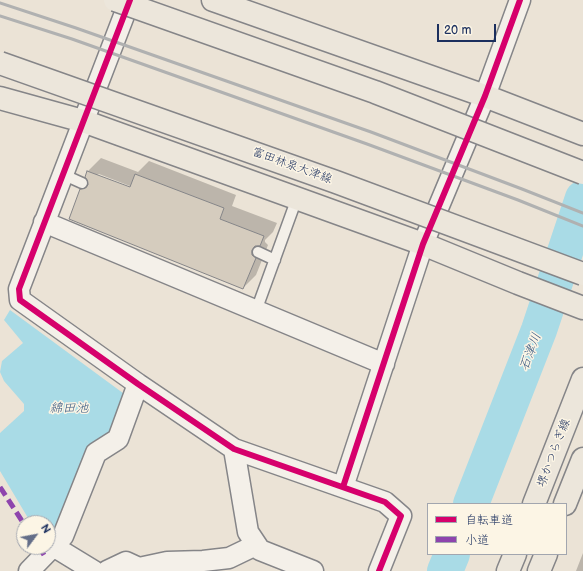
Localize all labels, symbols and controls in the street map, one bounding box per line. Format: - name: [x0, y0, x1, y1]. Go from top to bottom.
- scale bar: [439, 16, 498, 42]
- text: 20 m: [444, 23, 471, 38]
- street label: 富田林泉大津線: [250, 145, 334, 187]
- water label: 石津川: [517, 331, 545, 373]
- water label: 綿田池: [50, 401, 88, 417]
- street label: 堺かつらぎ線: [534, 417, 574, 489]
- legend: [427, 503, 567, 555]
- text: 自転車道: [465, 513, 513, 528]
- north arrow: [16, 515, 56, 555]
- text: N: [38, 522, 53, 536]
- text: 小道: [465, 533, 489, 548]

